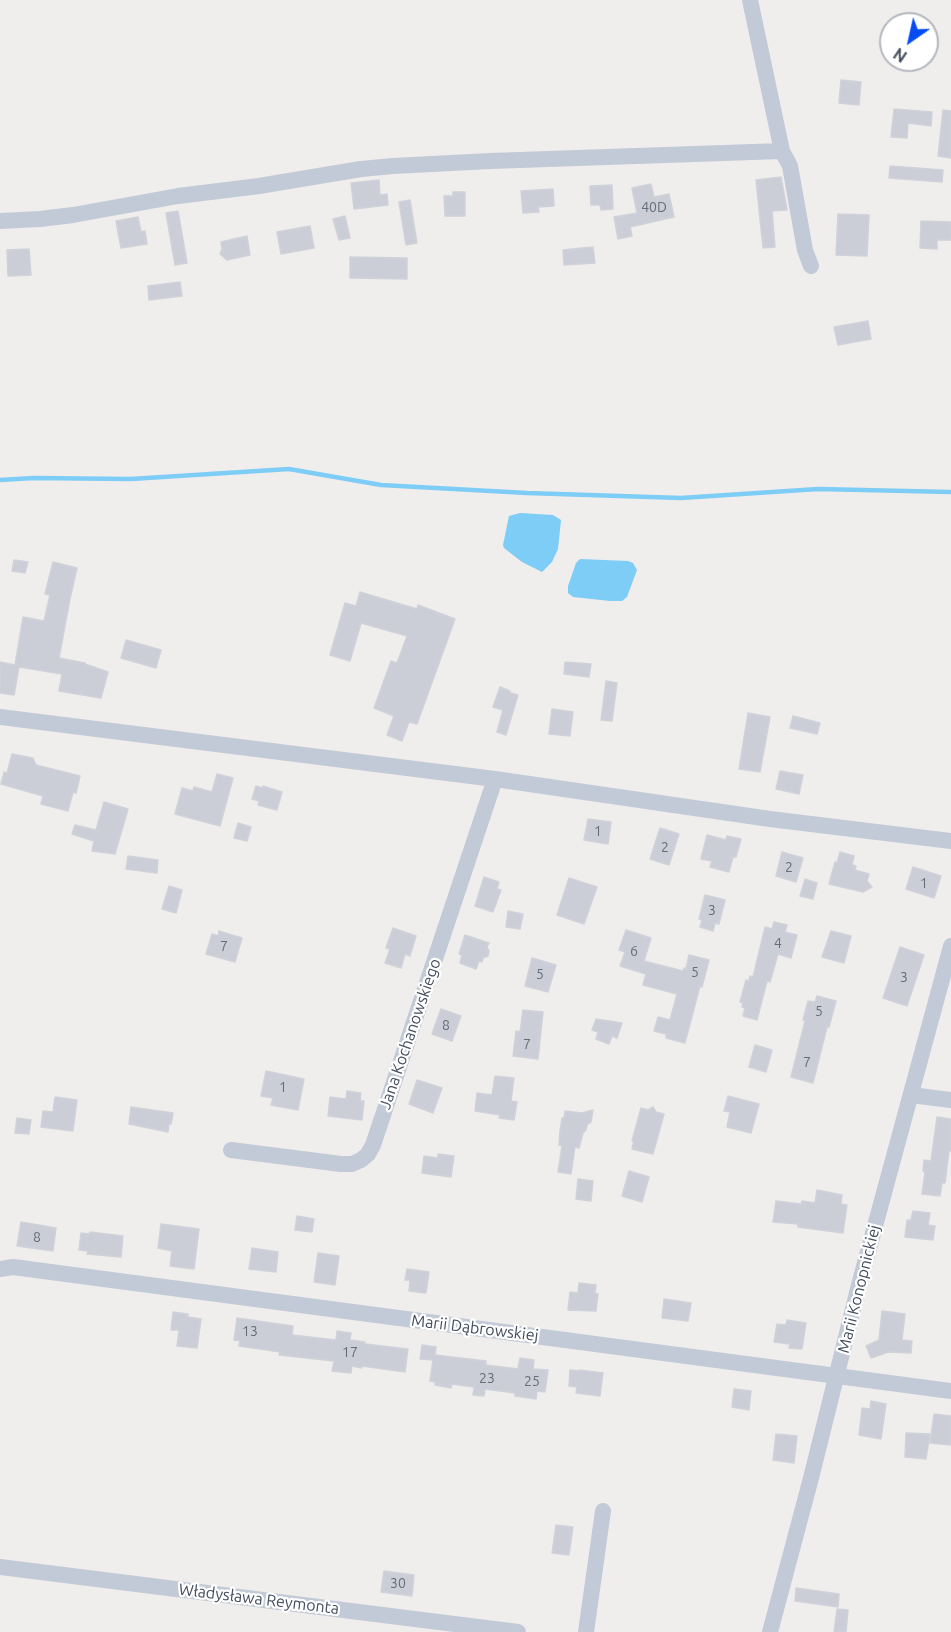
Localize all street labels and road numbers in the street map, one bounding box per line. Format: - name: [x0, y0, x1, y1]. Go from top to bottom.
- street label: Jana Kochanowskiego: [375, 956, 445, 1112]
- street label: Marii Konopnickiej: [834, 1223, 884, 1355]
- street label: Marii Dąbrowskiej: [410, 1311, 540, 1345]
- street label: Władysława Reymonta: [178, 1580, 340, 1618]

